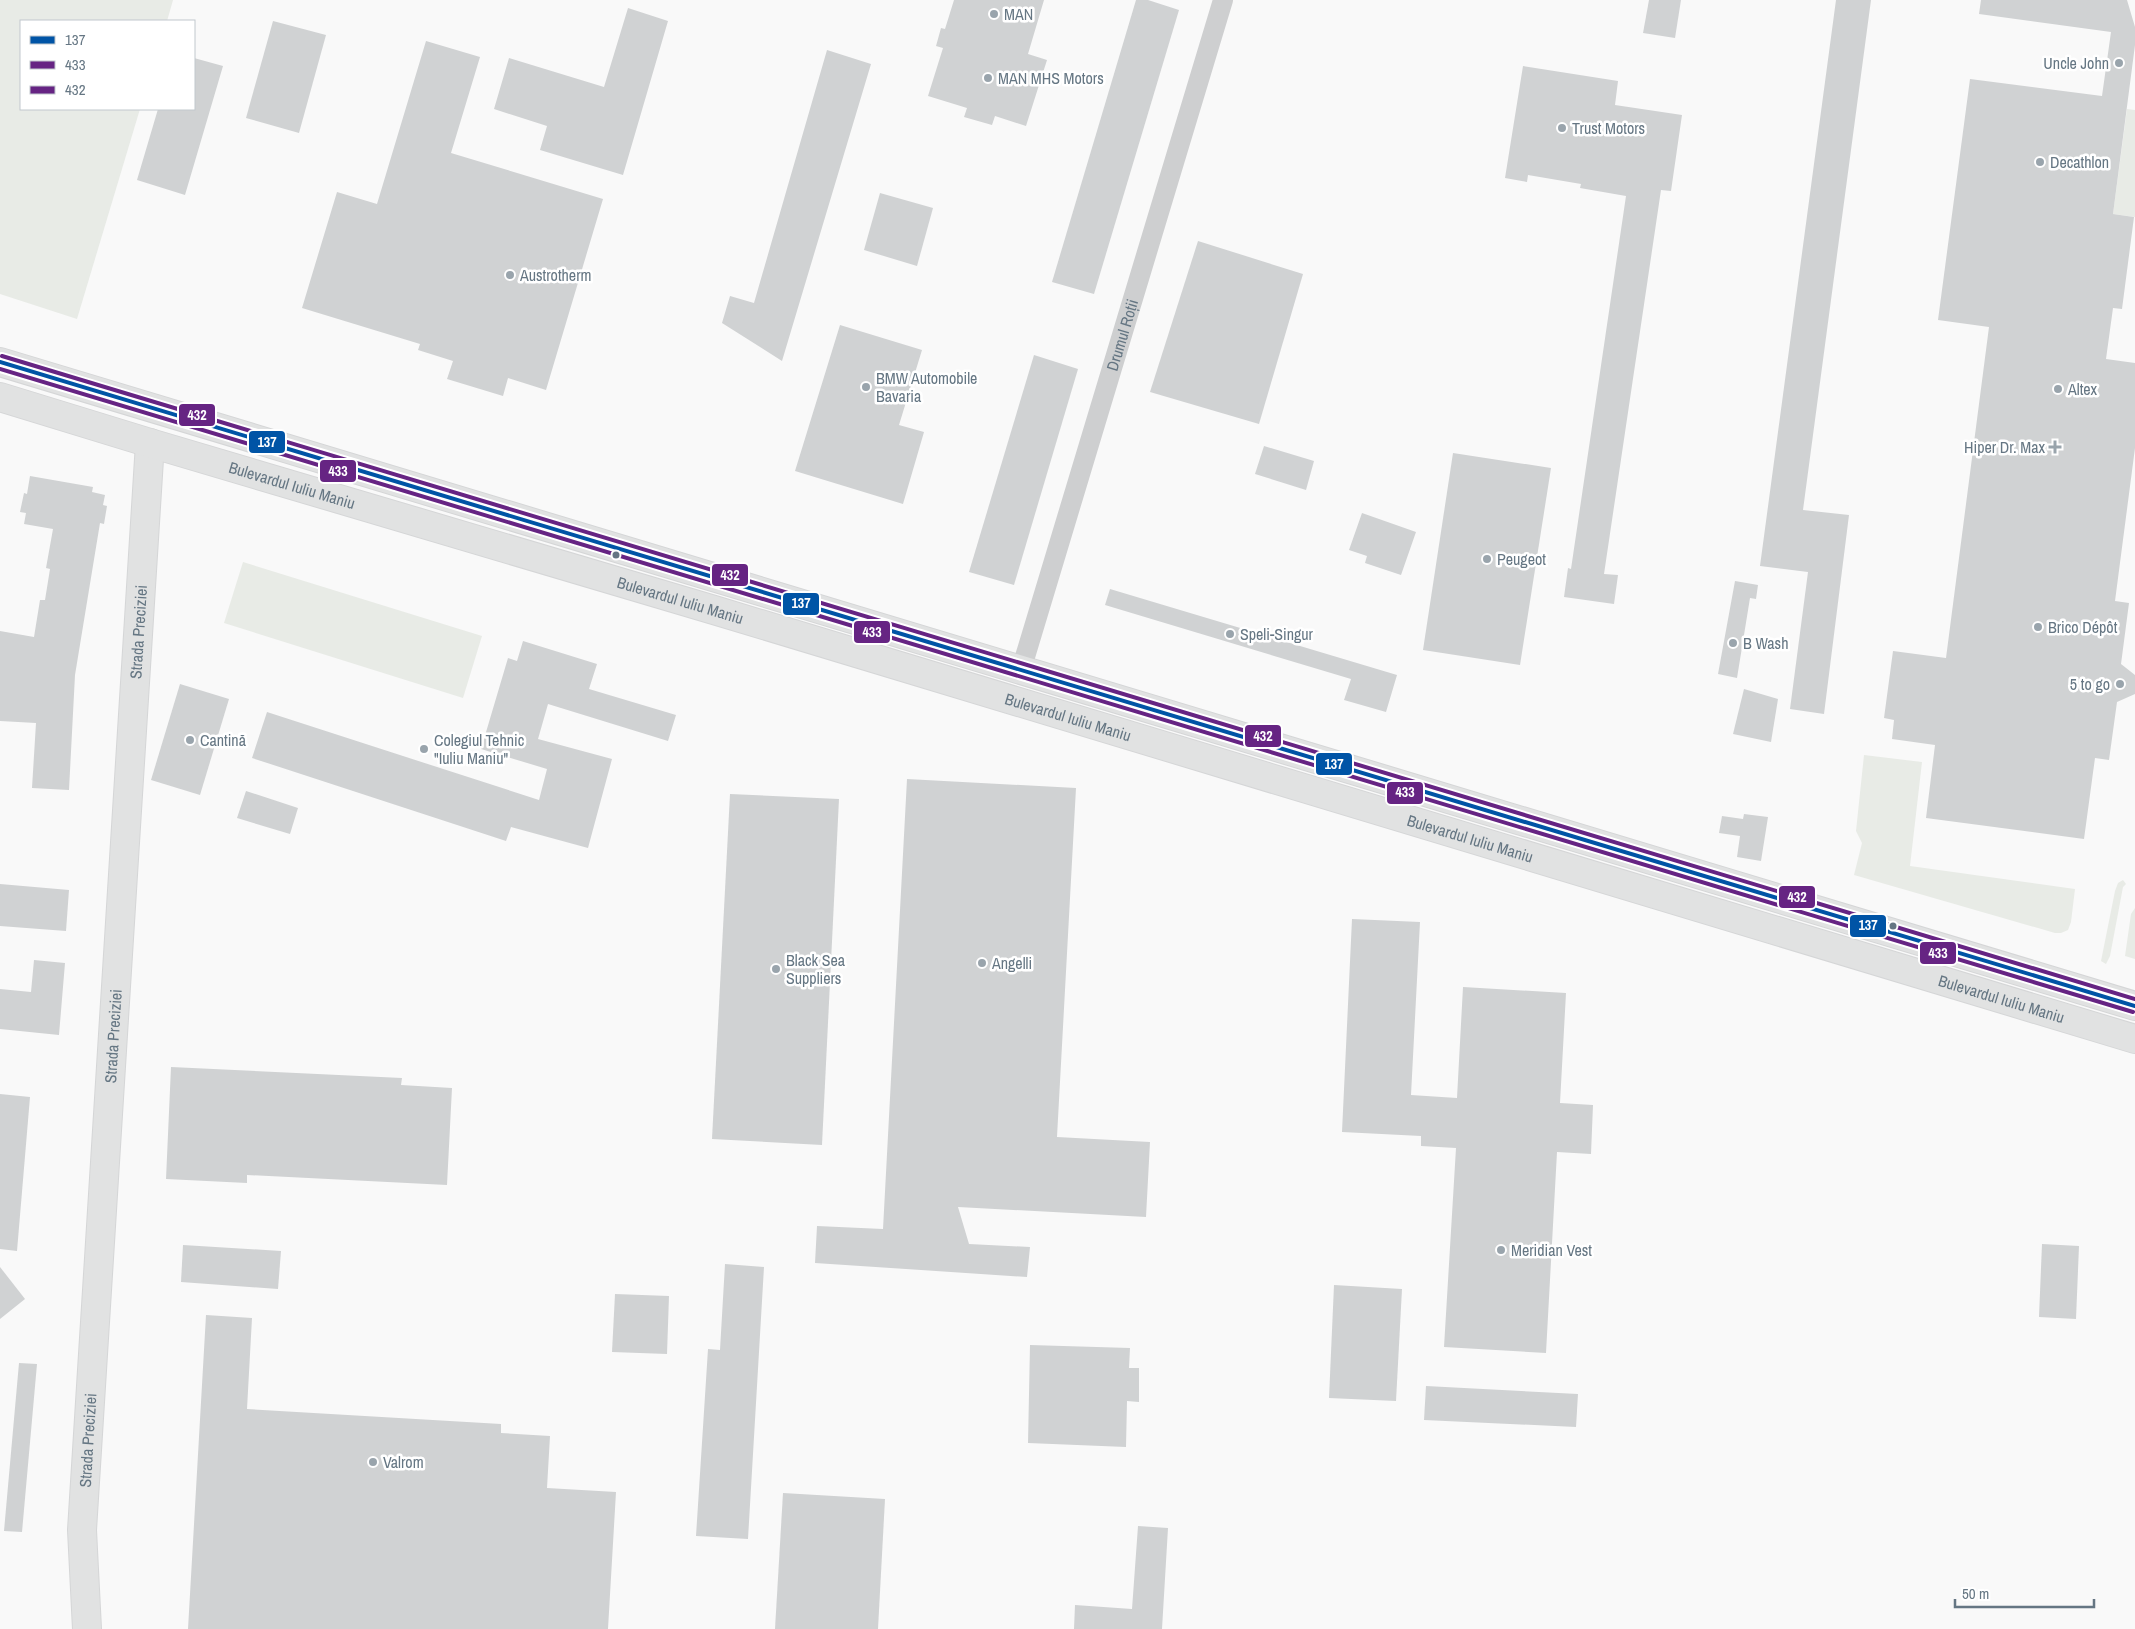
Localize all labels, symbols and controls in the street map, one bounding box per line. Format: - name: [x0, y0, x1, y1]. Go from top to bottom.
- place label: MAN: [1004, 3, 1033, 25]
- marker: MAN: [988, 8, 1000, 20]
- legend: [20, 20, 195, 110]
- text: 137: [65, 29, 86, 50]
- place label: Uncle John: [2043, 52, 2109, 74]
- text: 433: [65, 54, 86, 75]
- marker: Uncle John: [2113, 57, 2125, 69]
- place label: MAN MHS Motors: [998, 67, 1104, 89]
- marker: MAN MHS Motors: [982, 72, 994, 84]
- text: 432: [65, 79, 86, 100]
- place label: Trust Motors: [1572, 117, 1645, 139]
- marker: Trust Motors: [1556, 122, 1568, 134]
- place label: Decathlon: [2050, 151, 2109, 173]
- marker: Decathlon: [2034, 156, 2046, 168]
- place label: Austrotherm: [519, 264, 591, 286]
- marker: Austrotherm: [504, 269, 516, 281]
- street label: Drumul Roții: [1101, 296, 1143, 373]
- place label: BMW Automobile Bavaria: [876, 367, 977, 407]
- place label: Altex: [2067, 378, 2098, 400]
- marker: BMW Automobile Bavaria: [860, 381, 872, 393]
- marker: Altex: [2052, 383, 2064, 395]
- line badge: 432: [178, 403, 216, 427]
- text: 432: [187, 406, 207, 424]
- line badge: 137: [248, 430, 286, 454]
- text: 137: [257, 433, 277, 451]
- place label: Hiper Dr. Max: [1964, 436, 2045, 458]
- marker: Hiper Dr. Max: [2049, 441, 2061, 453]
- street label: Bulevardul Iuliu Maniu: [226, 456, 358, 514]
- line badge: 433: [319, 459, 357, 483]
- text: 433: [328, 462, 348, 480]
- place label: Peugeot: [1497, 548, 1546, 570]
- unlabelled marker: [611, 550, 621, 560]
- marker: Peugeot: [1481, 553, 1493, 565]
- line badge: 432: [711, 563, 749, 587]
- text: 432: [720, 566, 740, 584]
- street label: Bulevardul Iuliu Maniu: [615, 571, 746, 629]
- street label: Strada Preciziei: [124, 584, 152, 680]
- line badge: 137: [782, 592, 820, 616]
- text: 137: [791, 594, 811, 612]
- place label: Brico Dépôt: [2048, 616, 2118, 638]
- line badge: 433: [853, 620, 891, 644]
- marker: Brico Dépôt: [2032, 621, 2044, 633]
- text: 433: [862, 623, 882, 641]
- place label: Speli-Singur: [1240, 623, 1314, 645]
- marker: Speli-Singur: [1224, 628, 1236, 640]
- place label: B Wash: [1743, 632, 1788, 654]
- marker: B Wash: [1727, 637, 1739, 649]
- place label: 5 to go: [2070, 673, 2110, 695]
- marker: 5 to go: [2114, 678, 2126, 690]
- street label: Bulevardul Iuliu Maniu: [1002, 687, 1134, 746]
- line badge: 432: [1244, 724, 1282, 748]
- text: 432: [1253, 727, 1273, 745]
- place label: Cantină: [200, 729, 247, 751]
- place label: Colegiul Tehnic "Iuliu Maniu": [434, 729, 525, 769]
- marker: Cantină: [184, 734, 196, 746]
- marker: Colegiul Tehnic "Iuliu Maniu": [418, 743, 430, 755]
- line badge: 137: [1315, 752, 1353, 776]
- text: 137: [1324, 755, 1344, 773]
- line badge: 433: [1386, 781, 1424, 805]
- text: 433: [1395, 783, 1415, 801]
- street label: Bulevardul Iuliu Maniu: [1404, 809, 1536, 868]
- line badge: 432: [1778, 885, 1816, 909]
- text: 432: [1787, 888, 1807, 906]
- line badge: 137: [1849, 914, 1887, 938]
- text: 137: [1858, 916, 1878, 934]
- unlabelled marker: [1888, 921, 1898, 931]
- line badge: 433: [1919, 941, 1957, 965]
- text: 433: [1928, 944, 1948, 962]
- place label: Black Sea Suppliers: [786, 949, 846, 989]
- place label: Angelli: [991, 952, 1032, 974]
- marker: Angelli: [976, 957, 988, 969]
- marker: Black Sea Suppliers: [770, 963, 782, 975]
- street label: Bulevardul Iuliu Maniu: [1936, 969, 2067, 1028]
- street label: Strada Preciziei: [99, 988, 127, 1084]
- place label: Meridian Vest: [1511, 1239, 1592, 1261]
- marker: Meridian Vest: [1495, 1244, 1507, 1256]
- street label: Strada Preciziei: [74, 1393, 102, 1488]
- place label: Valrom: [383, 1451, 424, 1473]
- marker: Valrom: [367, 1456, 379, 1468]
- scale bar: [1955, 1576, 2094, 1608]
- text: 50 m: [1962, 1583, 1989, 1604]

